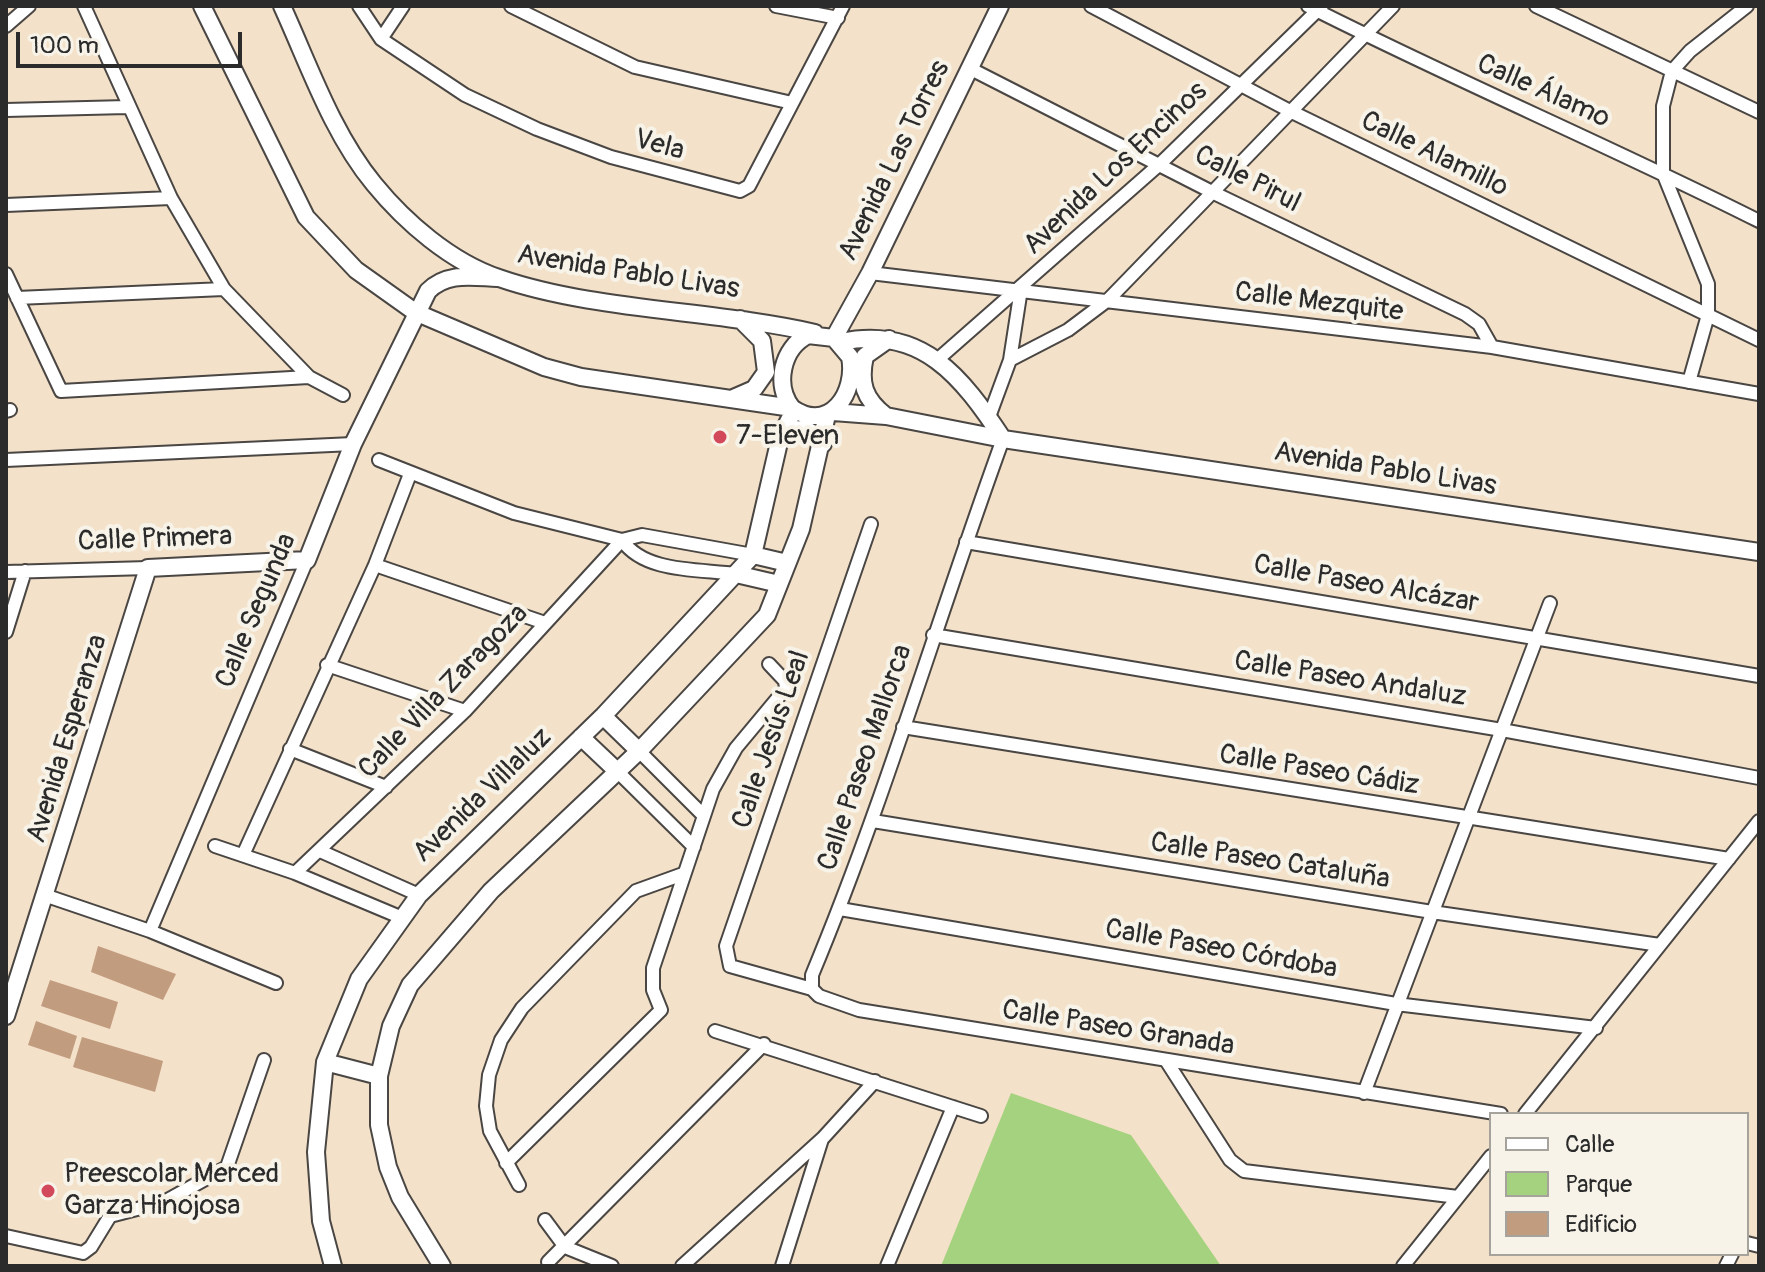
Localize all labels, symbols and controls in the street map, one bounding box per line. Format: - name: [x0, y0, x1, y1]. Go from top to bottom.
- scale bar: [20, 16, 246, 66]
- text: 100 m: [30, 31, 99, 60]
- street label: Calle Álamo: [1471, 48, 1615, 136]
- street label: Avenida Las Torres: [832, 55, 958, 267]
- street label: Avenida Los Encinos: [1017, 75, 1215, 263]
- street label: Calle Alamillo: [1355, 105, 1513, 205]
- street label: Vela: [630, 123, 688, 169]
- street label: Calle Pirul: [1188, 139, 1306, 221]
- street label: Avenida Pablo Livas: [514, 239, 742, 307]
- street label: Calle Mezquite: [1233, 276, 1405, 330]
- place label: 7-Eleven: [736, 420, 839, 454]
- marker: 7-Eleven: [711, 428, 729, 446]
- street label: Avenida Pablo Livas: [1271, 436, 1499, 504]
- street label: Calle Primera: [77, 521, 233, 559]
- street label: Calle Segunda: [209, 529, 305, 693]
- street label: Calle Paseo Alcázar: [1251, 549, 1481, 621]
- street label: Calle Villa Zaragoza: [352, 598, 536, 786]
- street label: Avenida Esperanza: [20, 631, 116, 847]
- street label: Calle Paseo Mallorca: [812, 640, 920, 876]
- street label: Calle Paseo Andaluz: [1232, 645, 1468, 715]
- street label: Calle Jesús Leal: [726, 647, 818, 833]
- street label: Avenida Villaluz: [407, 722, 559, 870]
- street label: Calle Paseo Cádiz: [1217, 739, 1421, 803]
- street label: Calle Paseo Cataluña: [1148, 826, 1392, 898]
- street label: Calle Paseo Córdoba: [1102, 913, 1340, 987]
- street label: Calle Paseo Granada: [999, 994, 1237, 1064]
- legend: [1489, 1112, 1749, 1256]
- text: Calle: [1565, 1130, 1614, 1159]
- place label: Preescolar Merced Garza Hinojosa: [64, 1158, 279, 1224]
- text: Parque: [1565, 1170, 1632, 1199]
- marker: Preescolar Merced Garza Hinojosa: [39, 1182, 57, 1200]
- text: Edificio: [1565, 1210, 1637, 1239]

